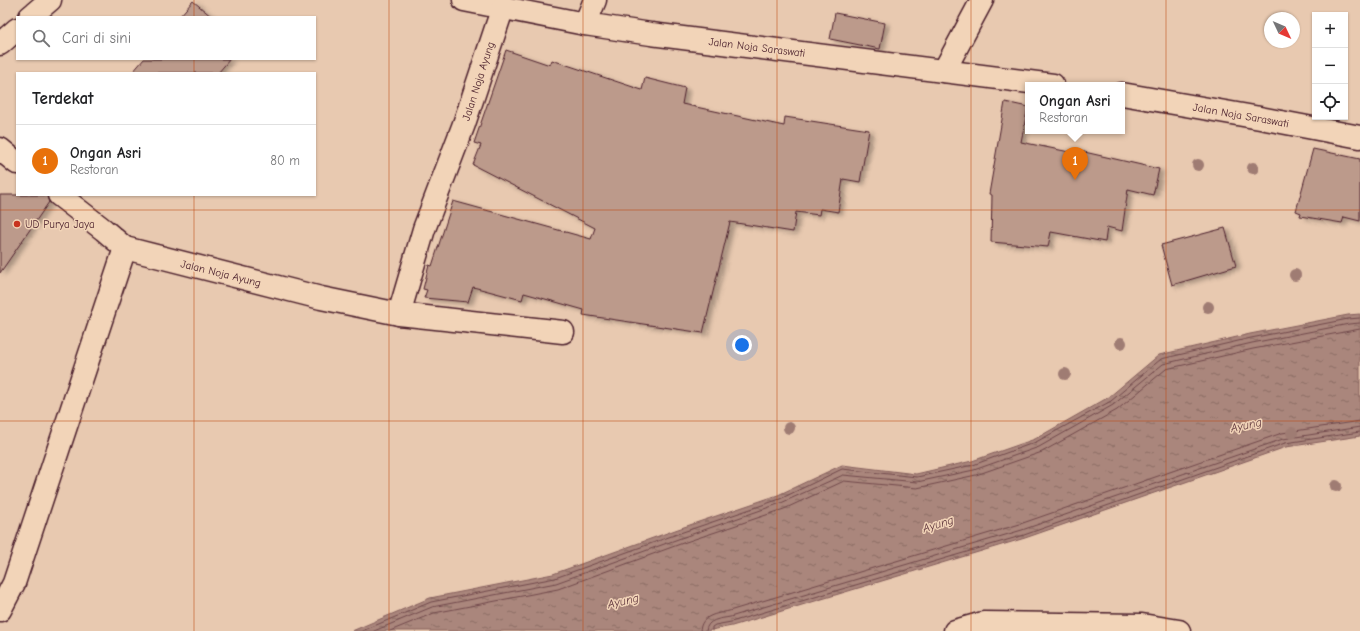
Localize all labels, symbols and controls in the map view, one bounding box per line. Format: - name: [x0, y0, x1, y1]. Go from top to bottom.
- north arrow: [1264, 12, 1300, 48]
- map controls: [1312, 12, 1348, 120]
- button: +: [1312, 12, 1348, 48]
- search box: [16, 16, 316, 60]
- icon: search: [30, 27, 52, 49]
- text: Cari di sini: [62, 29, 131, 47]
- street label: Jalan Noja Saraswati: [708, 35, 806, 60]
- street label: Jalan Noja Ayung: [460, 40, 497, 122]
- button: −: [1312, 48, 1348, 84]
- popup: [1025, 82, 1125, 134]
- button: locate: [1312, 84, 1348, 120]
- text: Terdekat: [32, 89, 94, 108]
- text: Ongan Asri: [1039, 92, 1111, 110]
- street label: Jalan Noja Saraswati: [1192, 101, 1290, 130]
- text: Restoran: [1039, 110, 1088, 125]
- text: Ongan Asri: [70, 144, 141, 162]
- pin: 1: [1062, 147, 1088, 180]
- text: 1: [42, 153, 48, 168]
- text: 80 m: [270, 153, 300, 168]
- text: Restoran: [70, 162, 119, 177]
- place label: UD Purya Jaya: [25, 218, 95, 231]
- marker: UD Purya Jaya: [12, 219, 22, 229]
- street label: Jalan Noja Ayung: [179, 257, 262, 290]
- your location: [732, 335, 752, 355]
- water label: Ayung: [1228, 415, 1263, 435]
- water label: Ayung: [920, 513, 955, 536]
- water label: Ayung: [605, 591, 640, 612]

